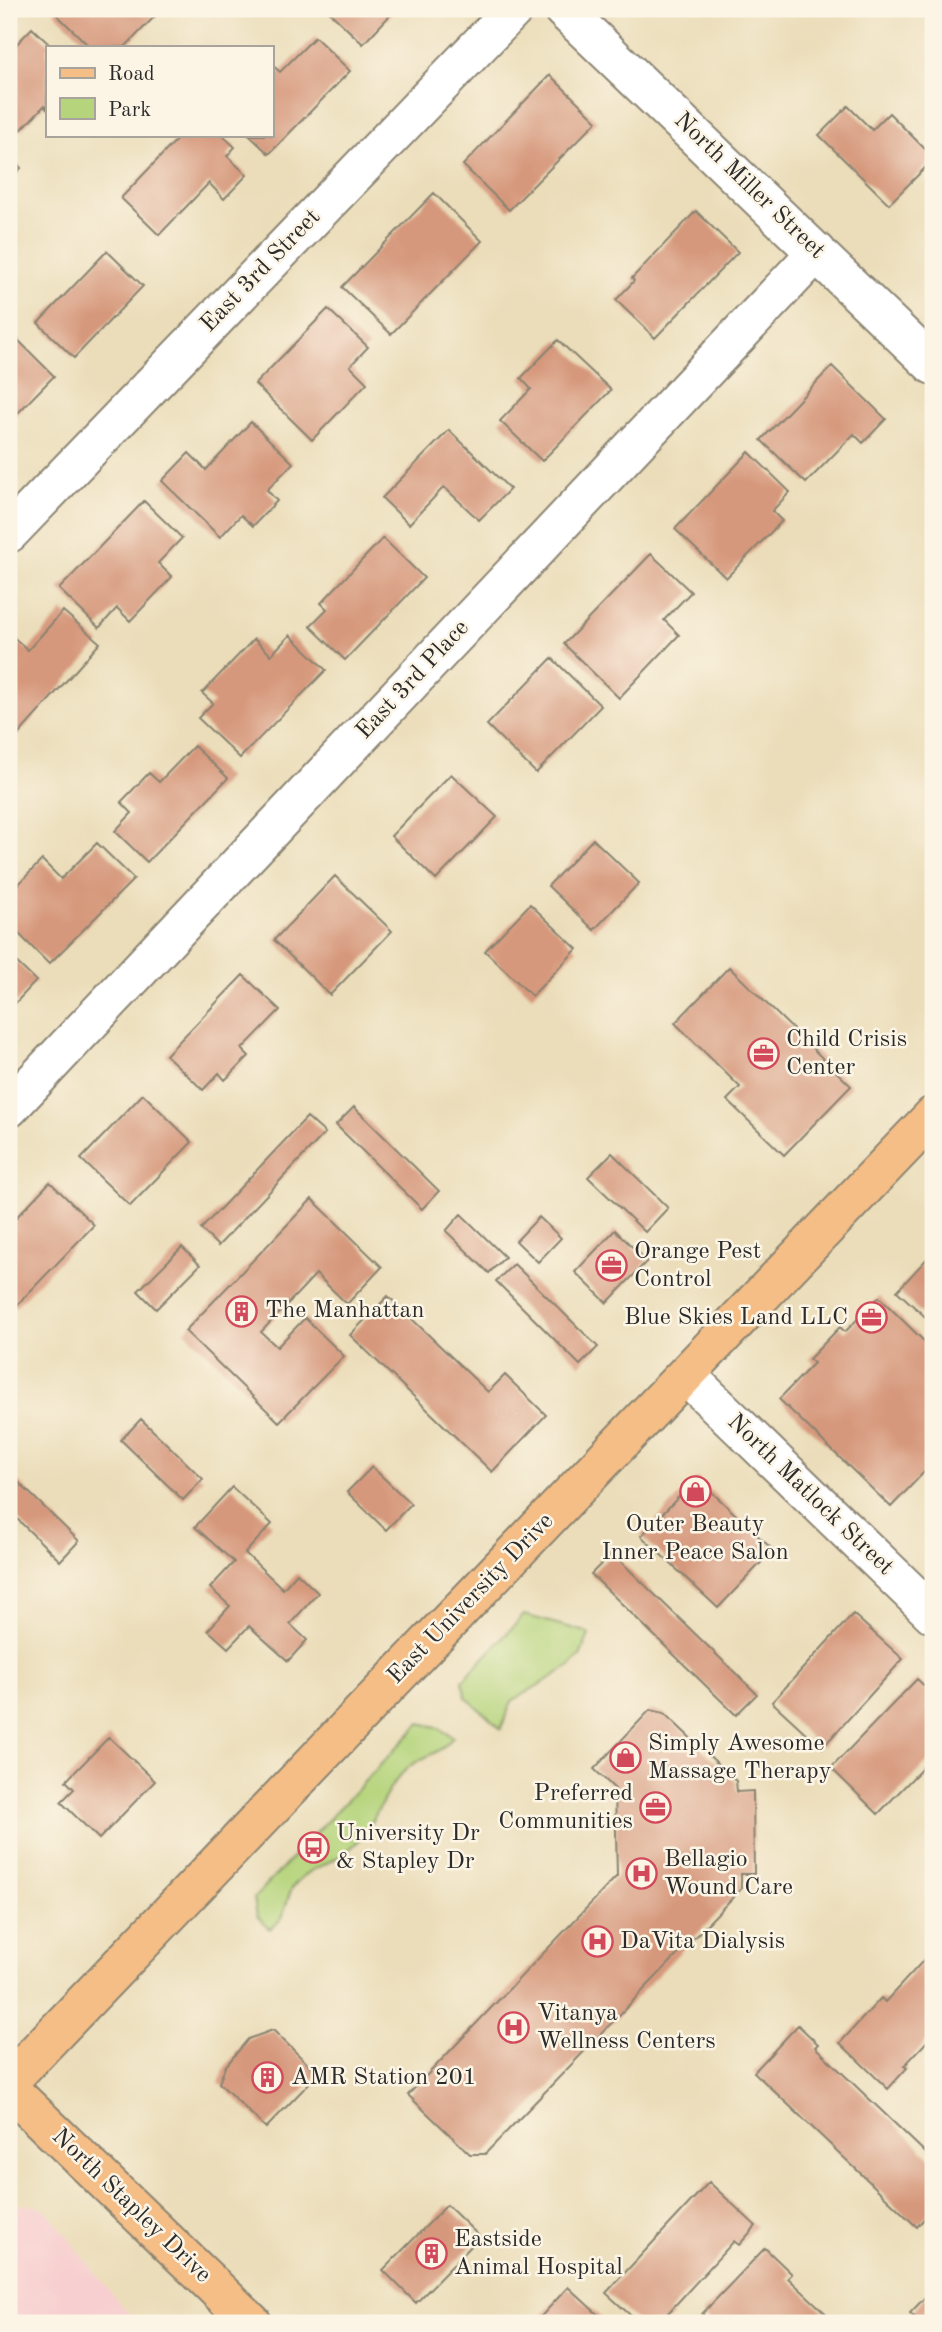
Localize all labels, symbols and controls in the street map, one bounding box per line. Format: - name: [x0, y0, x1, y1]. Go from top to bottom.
- legend: [46, 46, 273, 136]
- text: Road: [108, 64, 155, 85]
- text: Park: [108, 100, 151, 121]
- street label: North Miller Street: [669, 108, 829, 264]
- street label: East 3rd Street: [197, 205, 325, 337]
- street label: East 3rd Place: [352, 616, 474, 744]
- place label: Child Crisis Center: [786, 1028, 907, 1080]
- office icon: Child Crisis Center: [746, 1037, 780, 1071]
- place label: Orange Pest Control: [634, 1240, 761, 1292]
- office icon: Orange Pest Control: [594, 1249, 628, 1283]
- building icon: The Manhattan: [225, 1294, 259, 1328]
- place label: The Manhattan: [265, 1299, 424, 1323]
- office icon: Blue Skies Land LLC: [854, 1301, 888, 1335]
- place label: Blue Skies Land LLC: [624, 1306, 848, 1330]
- street label: North Matlock Street: [722, 1410, 898, 1580]
- shop icon: Outer Beauty Inner Peace Salon: [678, 1474, 712, 1508]
- street label: East University Drive: [384, 1509, 558, 1689]
- place label: Outer Beauty Inner Peace Salon: [601, 1513, 789, 1565]
- place label: Simply Awesome Massage Therapy: [648, 1732, 832, 1784]
- shop icon: Simply Awesome Massage Therapy: [608, 1741, 642, 1775]
- place label: Preferred Communities: [498, 1782, 633, 1834]
- office icon: Preferred Communities: [639, 1791, 673, 1825]
- place label: University Dr & Stapley Dr: [336, 1822, 480, 1874]
- bus stop icon: University Dr & Stapley Dr: [296, 1831, 330, 1865]
- place label: Bellagio Wound Care: [664, 1848, 793, 1900]
- hospital icon: Bellagio Wound Care: [624, 1857, 658, 1891]
- hospital icon: DaVita Dialysis: [580, 1925, 614, 1959]
- place label: DaVita Dialysis: [620, 1930, 785, 1954]
- place label: Vitanya Wellness Centers: [537, 2002, 716, 2054]
- hospital icon: Vitanya Wellness Centers: [497, 2011, 531, 2045]
- building icon: AMR Station 201: [251, 2061, 285, 2095]
- place label: AMR Station 201: [291, 2066, 477, 2090]
- street label: North Stapley Drive: [47, 2124, 215, 2288]
- place label: Eastside Animal Hospital: [454, 2228, 623, 2280]
- building icon: Eastside Animal Hospital: [414, 2237, 448, 2271]

